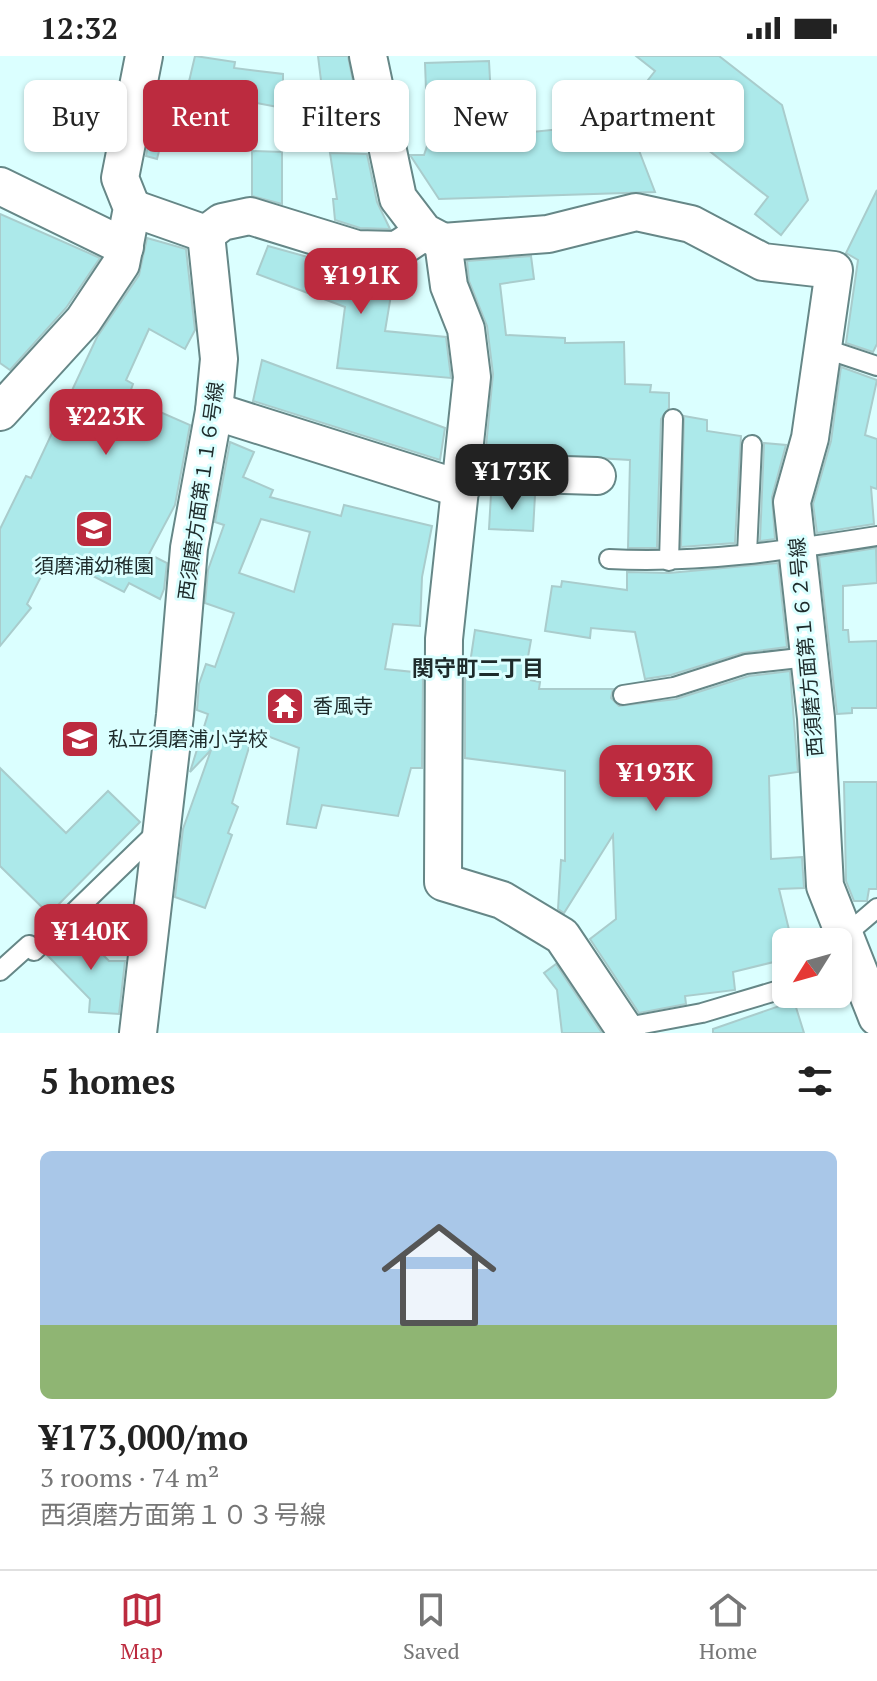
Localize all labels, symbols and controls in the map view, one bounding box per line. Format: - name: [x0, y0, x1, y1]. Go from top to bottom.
- text: 12:32: [40, 8, 118, 48]
- chip: Buy: [24, 80, 127, 152]
- chip: Rent: [143, 80, 258, 152]
- chip: Filters: [274, 80, 409, 152]
- chip: New: [425, 80, 536, 152]
- chip: Apartment: [552, 80, 744, 152]
- pin: ¥191K: [305, 248, 417, 316]
- text: ¥191K: [322, 257, 400, 291]
- street label: 西須磨方面第１１６号線: [172, 380, 229, 602]
- pin: ¥223K: [50, 389, 162, 457]
- text: ¥223K: [67, 398, 145, 432]
- pin: ¥173K: [456, 444, 568, 512]
- text: ¥173K: [473, 453, 551, 487]
- school or university icon: 須磨浦幼稚園: [73, 508, 115, 550]
- street label: 西須磨方面第１６２号線: [782, 536, 829, 758]
- place label: 須磨浦幼稚園: [34, 552, 154, 579]
- district label: 関守町二丁目: [412, 653, 544, 682]
- temple icon: 香風寺: [264, 685, 306, 727]
- place label: 香風寺: [313, 692, 373, 719]
- school or university icon: 私立須磨浦小学校: [59, 718, 101, 760]
- place label: 私立須磨浦小学校: [108, 725, 268, 752]
- pin: ¥193K: [600, 745, 712, 813]
- text: ¥193K: [617, 754, 695, 788]
- pin: ¥140K: [35, 904, 147, 972]
- text: ¥140K: [52, 913, 130, 947]
- north arrow: [772, 928, 852, 1008]
- map controls: [772, 928, 852, 1008]
- text: 5 homes: [40, 1059, 175, 1104]
- icon: filters: [793, 1059, 837, 1103]
- icon: home: [367, 1203, 511, 1347]
- text: ¥173,000/mo: [40, 1415, 248, 1460]
- text: 3 rooms · 74 m²: [40, 1460, 219, 1494]
- text: 西須磨方面第１０３号線: [40, 1497, 326, 1531]
- tab: Map: [120, 1588, 164, 1665]
- tab: Saved: [403, 1588, 460, 1665]
- tab: Home: [699, 1588, 757, 1665]

